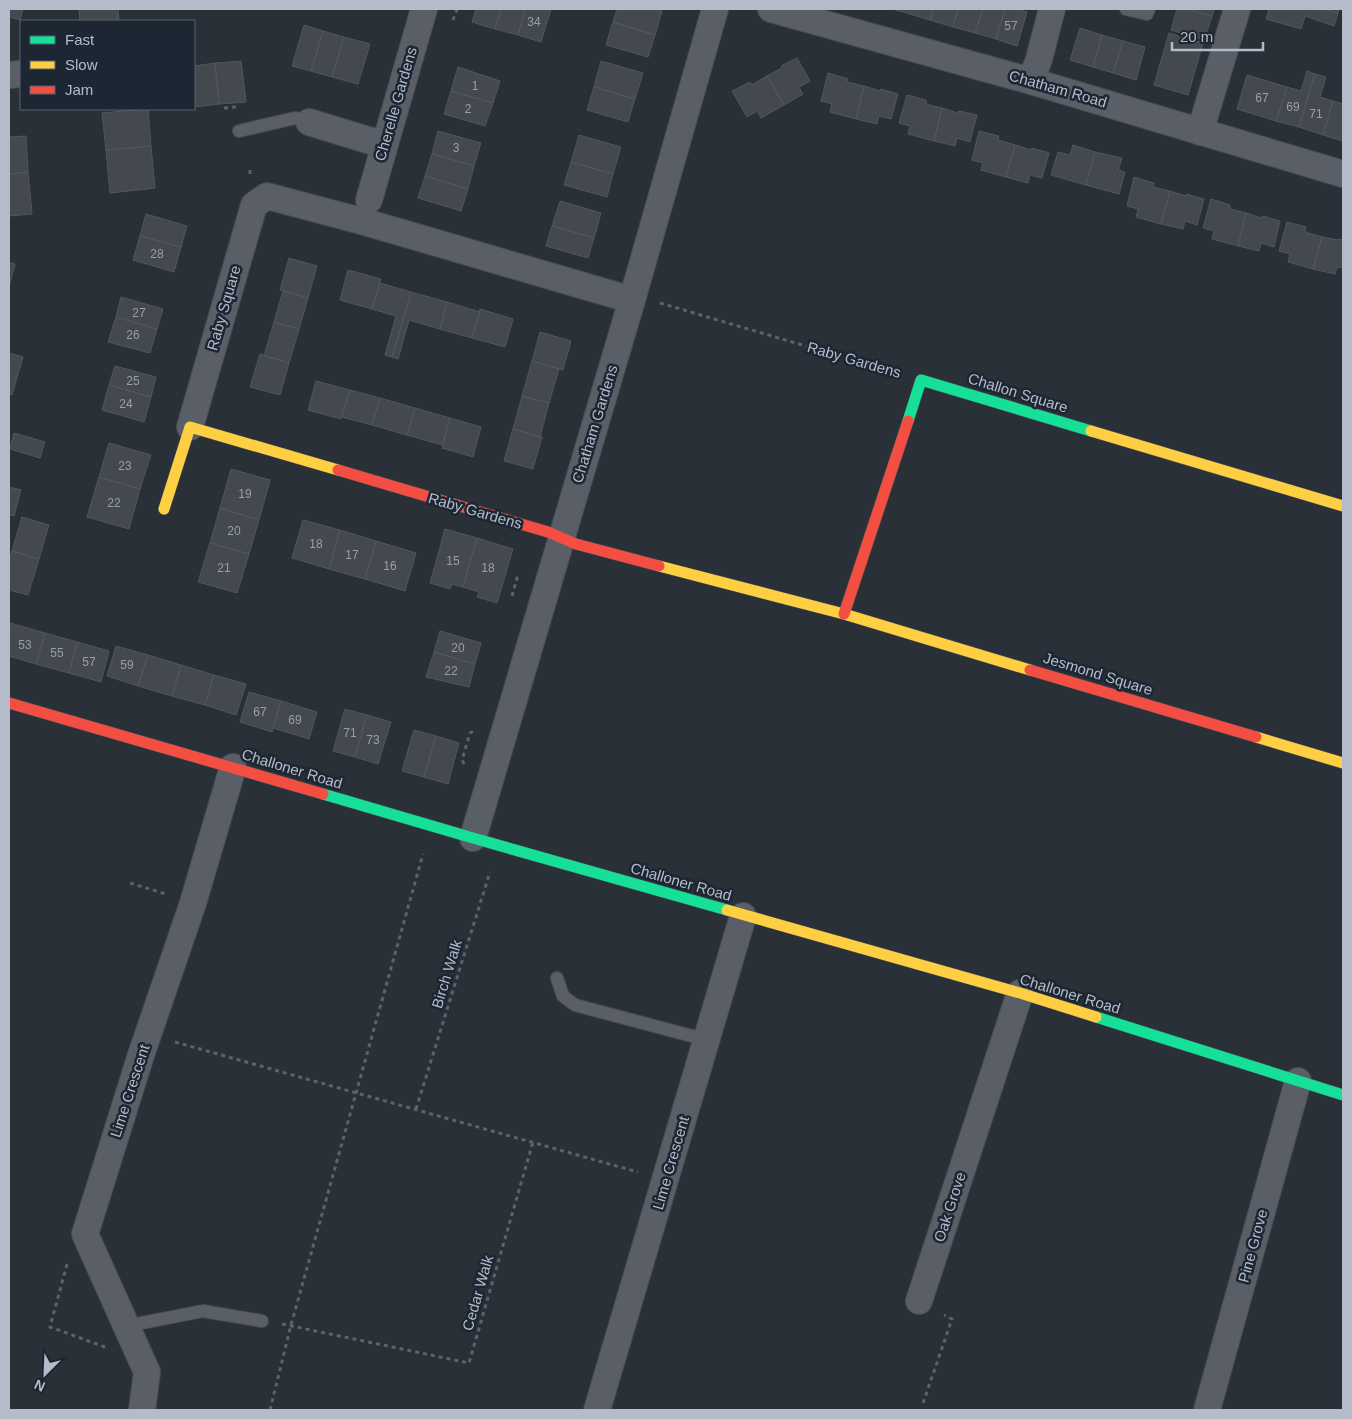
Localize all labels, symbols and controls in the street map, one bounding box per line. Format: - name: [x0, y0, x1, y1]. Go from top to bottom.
- house number: 34: [527, 15, 541, 29]
- house number: 57: [1004, 19, 1018, 33]
- legend: [20, 20, 195, 110]
- scale bar: [1172, 20, 1263, 52]
- text: 20 m: [1180, 28, 1213, 45]
- text: Fast: [65, 31, 95, 48]
- street label: Cherelle Gardens: [371, 45, 420, 163]
- text: Slow: [65, 56, 98, 73]
- street label: Chatham Road: [1007, 66, 1109, 111]
- house number: 1: [472, 79, 479, 93]
- text: Jam: [65, 81, 93, 98]
- house number: 67: [1255, 91, 1269, 105]
- house number: 69: [1286, 100, 1300, 114]
- house number: 2: [465, 102, 472, 116]
- house number: 71: [1309, 107, 1323, 121]
- house number: 3: [453, 141, 460, 155]
- house number: 28: [150, 247, 164, 261]
- street label: Raby Square: [203, 263, 244, 352]
- house number: 27: [132, 306, 146, 320]
- house number: 26: [126, 328, 140, 342]
- street label: Raby Gardens: [805, 338, 903, 381]
- street label: Chatham Gardens: [568, 363, 621, 485]
- street label: Challon Square: [966, 369, 1070, 416]
- house number: 25: [126, 374, 140, 388]
- house number: 24: [119, 397, 133, 411]
- house number: 23: [118, 459, 132, 473]
- house number: 19: [238, 487, 252, 501]
- street label: Raby Gardens: [426, 489, 524, 532]
- house number: 22: [107, 496, 121, 510]
- house number: 20: [227, 524, 241, 538]
- house number: 18: [309, 537, 323, 551]
- house number: 17: [345, 548, 359, 562]
- house number: 15: [446, 554, 460, 568]
- house number: 16: [383, 559, 397, 573]
- house number: 21: [217, 561, 231, 575]
- house number: 18: [481, 561, 495, 575]
- house number: 53: [18, 638, 32, 652]
- house number: 20: [451, 641, 465, 655]
- house number: 55: [50, 646, 64, 660]
- street label: Jesmond Square: [1041, 649, 1155, 698]
- house number: 57: [82, 655, 96, 669]
- house number: 59: [120, 658, 134, 672]
- house number: 22: [444, 664, 458, 678]
- house number: 67: [253, 705, 267, 719]
- house number: 69: [288, 713, 302, 727]
- house number: 71: [343, 726, 357, 740]
- house number: 73: [366, 733, 380, 747]
- street label: Challoner Road: [240, 745, 344, 792]
- street label: Challoner Road: [629, 859, 734, 904]
- street label: Birch Walk: [428, 937, 465, 1010]
- street label: Challoner Road: [1018, 970, 1122, 1017]
- street label: Lime Crescent: [106, 1041, 153, 1139]
- street label: Lime Crescent: [649, 1113, 692, 1212]
- street label: Oak Grove: [930, 1170, 969, 1244]
- street label: Pine Grove: [1235, 1207, 1270, 1284]
- street label: Cedar Walk: [459, 1253, 497, 1333]
- north arrow: [20, 1349, 70, 1399]
- text: N: [32, 1377, 48, 1395]

